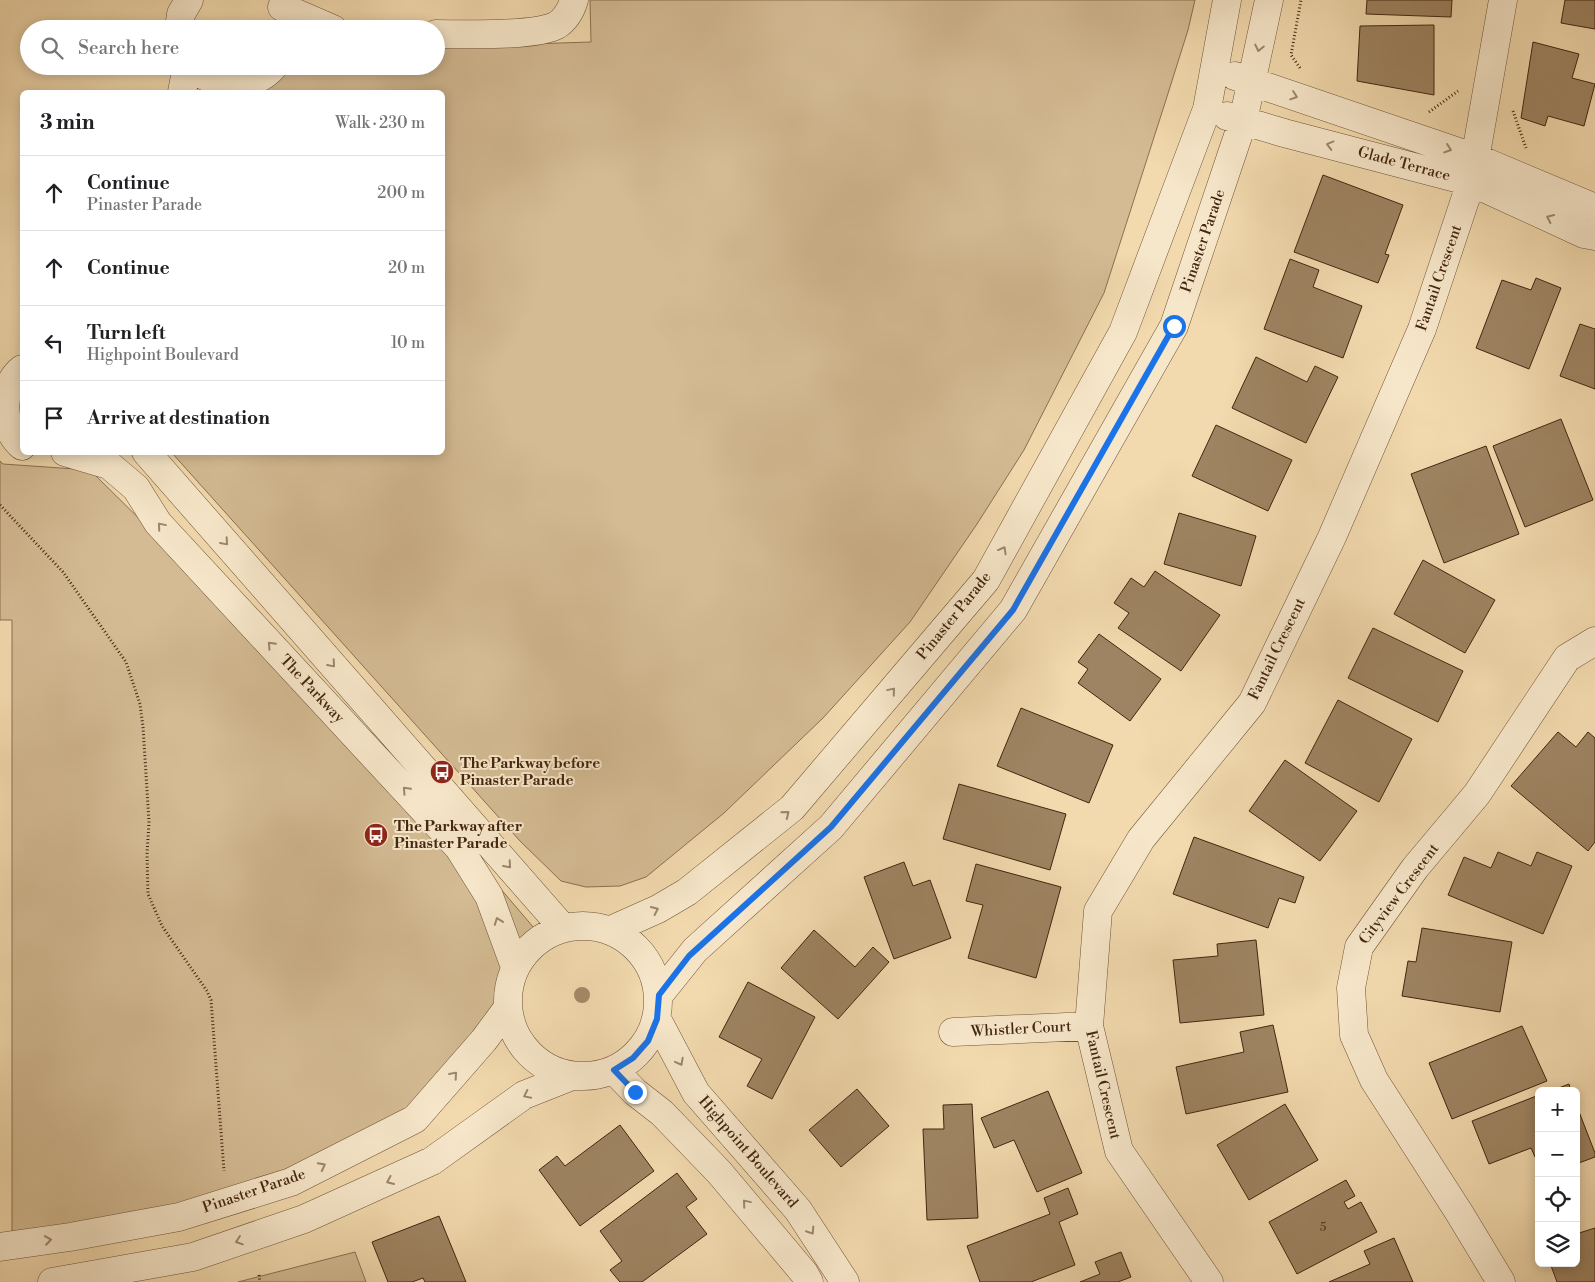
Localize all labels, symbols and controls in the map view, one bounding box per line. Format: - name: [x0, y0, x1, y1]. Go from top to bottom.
- search box: [20, 20, 445, 75]
- icon: search: [38, 34, 66, 62]
- text: Search here: [78, 36, 179, 60]
- one-way arrow: [1254, 43, 1265, 52]
- one-way arrow: [1290, 90, 1298, 100]
- text: 3 min: [40, 110, 95, 136]
- text: Walk · 230 m: [335, 113, 425, 133]
- one-way arrow: [1326, 140, 1335, 151]
- street label: Glade Terrace: [1356, 143, 1452, 185]
- one-way arrow: [1443, 143, 1452, 153]
- text: Continue: [87, 171, 170, 195]
- icon: ahead: [40, 179, 68, 207]
- text: 200 m: [377, 183, 425, 203]
- street label: Pinaster Parade: [1176, 187, 1230, 295]
- text: Pinaster Parade: [87, 195, 202, 215]
- one-way arrow: [1546, 214, 1555, 224]
- street label: Fantail Crescent: [1412, 222, 1466, 334]
- icon: ahead: [40, 254, 68, 282]
- text: Continue: [87, 256, 170, 280]
- text: 20 m: [388, 258, 425, 278]
- route start: [1163, 315, 1186, 338]
- text: Turn left: [87, 321, 166, 345]
- icon: left: [40, 329, 68, 357]
- text: 10 m: [391, 333, 425, 353]
- text: Highpoint Boulevard: [87, 345, 239, 365]
- icon: arrive: [40, 404, 68, 432]
- text: Arrive at destination: [87, 406, 270, 430]
- one-way arrow: [158, 522, 167, 531]
- one-way arrow: [219, 536, 228, 545]
- one-way arrow: [996, 546, 1006, 555]
- street label: Pinaster Parade: [913, 568, 995, 664]
- street label: Fantail Crescent: [1244, 594, 1310, 703]
- one-way arrow: [268, 642, 277, 651]
- street label: The Parkway: [276, 651, 349, 728]
- one-way arrow: [326, 658, 335, 667]
- one-way arrow: [886, 687, 895, 696]
- place label: The Parkway before Pinaster Parade: [460, 754, 600, 790]
- bus stop icon: The Parkway before Pinaster Parade: [429, 759, 455, 785]
- one-way arrow: [402, 786, 411, 795]
- one-way arrow: [780, 810, 789, 819]
- place label: The Parkway after Pinaster Parade: [394, 817, 523, 853]
- bus stop icon: The Parkway after Pinaster Parade: [363, 822, 389, 848]
- street label: Cityview Crescent: [1355, 839, 1443, 948]
- one-way arrow: [503, 859, 512, 868]
- one-way arrow: [650, 906, 659, 916]
- one-way arrow: [494, 917, 504, 926]
- street label: Whistler Court: [969, 1017, 1072, 1041]
- street label: Fantail Crescent: [1081, 1029, 1125, 1142]
- one-way arrow: [674, 1057, 684, 1066]
- one-way arrow: [448, 1072, 457, 1081]
- route end: [624, 1081, 647, 1104]
- map controls: [1535, 1087, 1580, 1267]
- button: +: [1535, 1087, 1580, 1132]
- one-way arrow: [523, 1088, 532, 1099]
- street label: Highpoint Boulevard: [694, 1092, 802, 1212]
- button: −: [1535, 1132, 1580, 1177]
- one-way arrow: [317, 1162, 326, 1172]
- street label: Pinaster Parade: [200, 1164, 308, 1218]
- one-way arrow: [386, 1174, 395, 1185]
- button: locate: [1535, 1177, 1580, 1222]
- one-way arrow: [742, 1200, 751, 1209]
- house number: 5: [1320, 1220, 1327, 1235]
- button: layers: [1535, 1222, 1580, 1267]
- one-way arrow: [805, 1226, 815, 1235]
- one-way arrow: [45, 1235, 53, 1246]
- one-way arrow: [236, 1235, 244, 1245]

